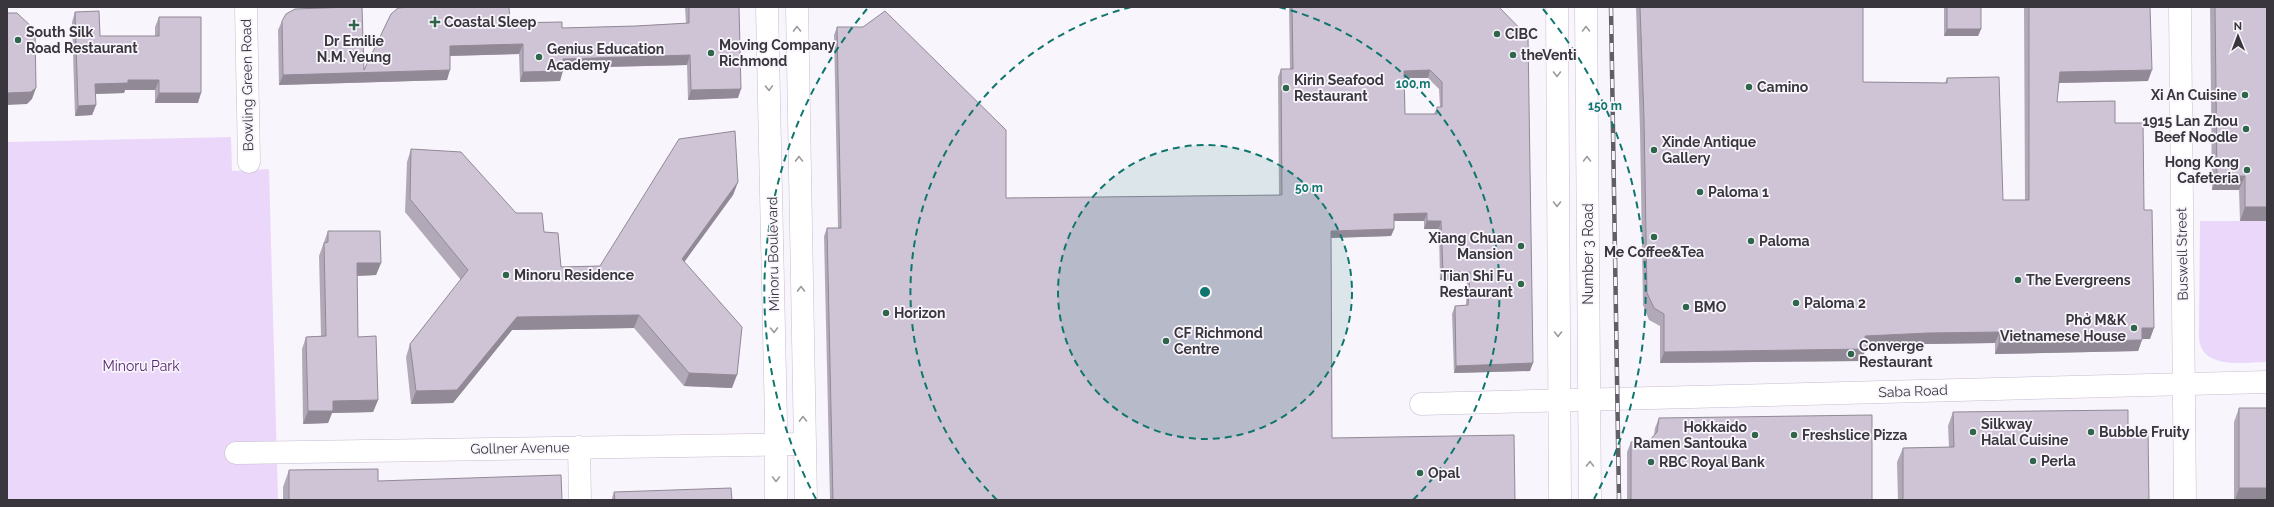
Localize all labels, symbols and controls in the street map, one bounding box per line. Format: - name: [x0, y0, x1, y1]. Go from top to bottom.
- place label: Coastal Sleep: [444, 14, 537, 30]
- marker: Coastal Sleep: [429, 16, 441, 28]
- north arrow: [2218, 16, 2258, 56]
- street label: Bowling Green Road: [238, 19, 256, 151]
- marker: Dr Emilie N.M. Yeung: [348, 19, 360, 31]
- text: N: [2234, 20, 2242, 33]
- place label: South Silk Road Restaurant: [26, 24, 138, 56]
- one-way arrow: [793, 26, 801, 32]
- place label: CIBC: [1505, 26, 1538, 42]
- one-way arrow: [1582, 26, 1590, 32]
- marker: CIBC: [1492, 29, 1502, 39]
- place label: Dr Emilie N.M. Yeung: [317, 33, 391, 65]
- marker: South Silk Road Restaurant: [13, 35, 23, 45]
- place label: Moving Company Richmond: [719, 37, 836, 69]
- place label: Genius Education Academy: [547, 41, 664, 73]
- place label: theVenti: [1521, 47, 1577, 63]
- marker: Moving Company Richmond: [706, 48, 716, 58]
- marker: theVenti: [1508, 50, 1518, 60]
- marker: Genius Education Academy: [534, 52, 544, 62]
- one-way arrow: [1553, 71, 1561, 77]
- place label: Kirin Seafood Restaurant: [1294, 72, 1384, 104]
- text: 100 m: [1396, 77, 1430, 91]
- place label: Camino: [1757, 79, 1809, 95]
- marker: Camino: [1744, 82, 1754, 92]
- marker: Kirin Seafood Restaurant: [1281, 83, 1291, 93]
- one-way arrow: [765, 85, 773, 91]
- place label: Xi An Cuisine: [2150, 87, 2238, 103]
- marker: Xi An Cuisine: [2240, 90, 2250, 100]
- text: 150 m: [1588, 99, 1622, 113]
- place label: 1915 Lan Zhou Beef Noodle: [2142, 113, 2239, 145]
- marker: 1915 Lan Zhou Beef Noodle: [2241, 124, 2251, 134]
- place label: Xinde Antique Gallery: [1661, 134, 1757, 166]
- marker: Xinde Antique Gallery: [1649, 145, 1659, 155]
- place label: Hong Kong Cafeteria: [2165, 154, 2239, 186]
- one-way arrow: [795, 156, 803, 162]
- one-way arrow: [1583, 156, 1591, 162]
- marker: Hong Kong Cafeteria: [2242, 165, 2252, 175]
- text: 50 m: [1295, 181, 1323, 195]
- place label: Paloma 1: [1708, 184, 1769, 200]
- marker: Paloma 1: [1695, 187, 1705, 197]
- street label: Minoru Boulevard: [764, 196, 782, 312]
- one-way arrow: [1553, 201, 1562, 207]
- street label: Number 3 Road: [1580, 203, 1596, 305]
- street label: Buswell Street: [2173, 207, 2191, 301]
- place label: Xiang Chuan Mansion: [1427, 230, 1513, 262]
- marker: Me Coffee&Tea: [1649, 232, 1659, 242]
- place label: Paloma: [1759, 233, 1810, 249]
- marker: Paloma: [1746, 236, 1756, 246]
- marker: Xiang Chuan Mansion: [1516, 241, 1526, 251]
- place label: Me Coffee&Tea: [1604, 244, 1704, 260]
- place label: Minoru Residence: [514, 267, 635, 283]
- place label: Tian Shi Fu Restaurant: [1439, 268, 1514, 300]
- marker: Minoru Residence: [501, 270, 511, 280]
- place label: The Evergreens: [2026, 272, 2131, 288]
- marker: The Evergreens: [2013, 275, 2023, 285]
- marker: Tian Shi Fu Restaurant: [1516, 279, 1526, 289]
- centre of rings: [1198, 285, 1212, 299]
- one-way arrow: [797, 286, 805, 292]
- place label: Paloma 2: [1804, 295, 1866, 311]
- marker: Paloma 2: [1791, 298, 1801, 308]
- place label: BMO: [1694, 299, 1727, 315]
- marker: BMO: [1681, 302, 1691, 312]
- place label: Horizon: [894, 305, 946, 321]
- marker: Horizon: [881, 308, 891, 318]
- place label: Phở M&K Vietnamese House: [2000, 312, 2127, 344]
- marker: Phở M&K Vietnamese House: [2129, 323, 2139, 333]
- place label: CF Richmond Centre: [1174, 325, 1263, 357]
- one-way arrow: [770, 327, 778, 333]
- one-way arrow: [1554, 331, 1562, 337]
- marker: CF Richmond Centre: [1161, 336, 1171, 346]
- place label: Converge Restaurant: [1859, 338, 1933, 370]
- marker: Converge Restaurant: [1846, 349, 1856, 359]
- park label: Minoru Park: [102, 358, 180, 374]
- street label: Saba Road: [1878, 382, 1948, 400]
- one-way arrow: [799, 416, 807, 422]
- place label: Silkway Halal Cuisine: [1981, 416, 2069, 448]
- place label: Hokkaido Ramen Santouka: [1633, 419, 1748, 451]
- place label: Bubble Fruity: [2099, 424, 2190, 440]
- place label: Freshslice Pizza: [1802, 427, 1907, 443]
- marker: Silkway Halal Cuisine: [1968, 427, 1978, 437]
- marker: Bubble Fruity: [2086, 427, 2096, 437]
- marker: Hokkaido Ramen Santouka: [1750, 430, 1760, 440]
- marker: Freshslice Pizza: [1789, 430, 1799, 440]
- street label: Gollner Avenue: [470, 439, 570, 457]
- place label: Perla: [2041, 453, 2076, 469]
- place label: RBC Royal Bank: [1659, 454, 1765, 470]
- marker: Perla: [2028, 456, 2038, 466]
- marker: RBC Royal Bank: [1646, 457, 1656, 467]
- one-way arrow: [1586, 461, 1594, 467]
- place label: Opal: [1428, 465, 1460, 481]
- marker: Opal: [1415, 468, 1425, 478]
- one-way arrow: [772, 476, 780, 482]

